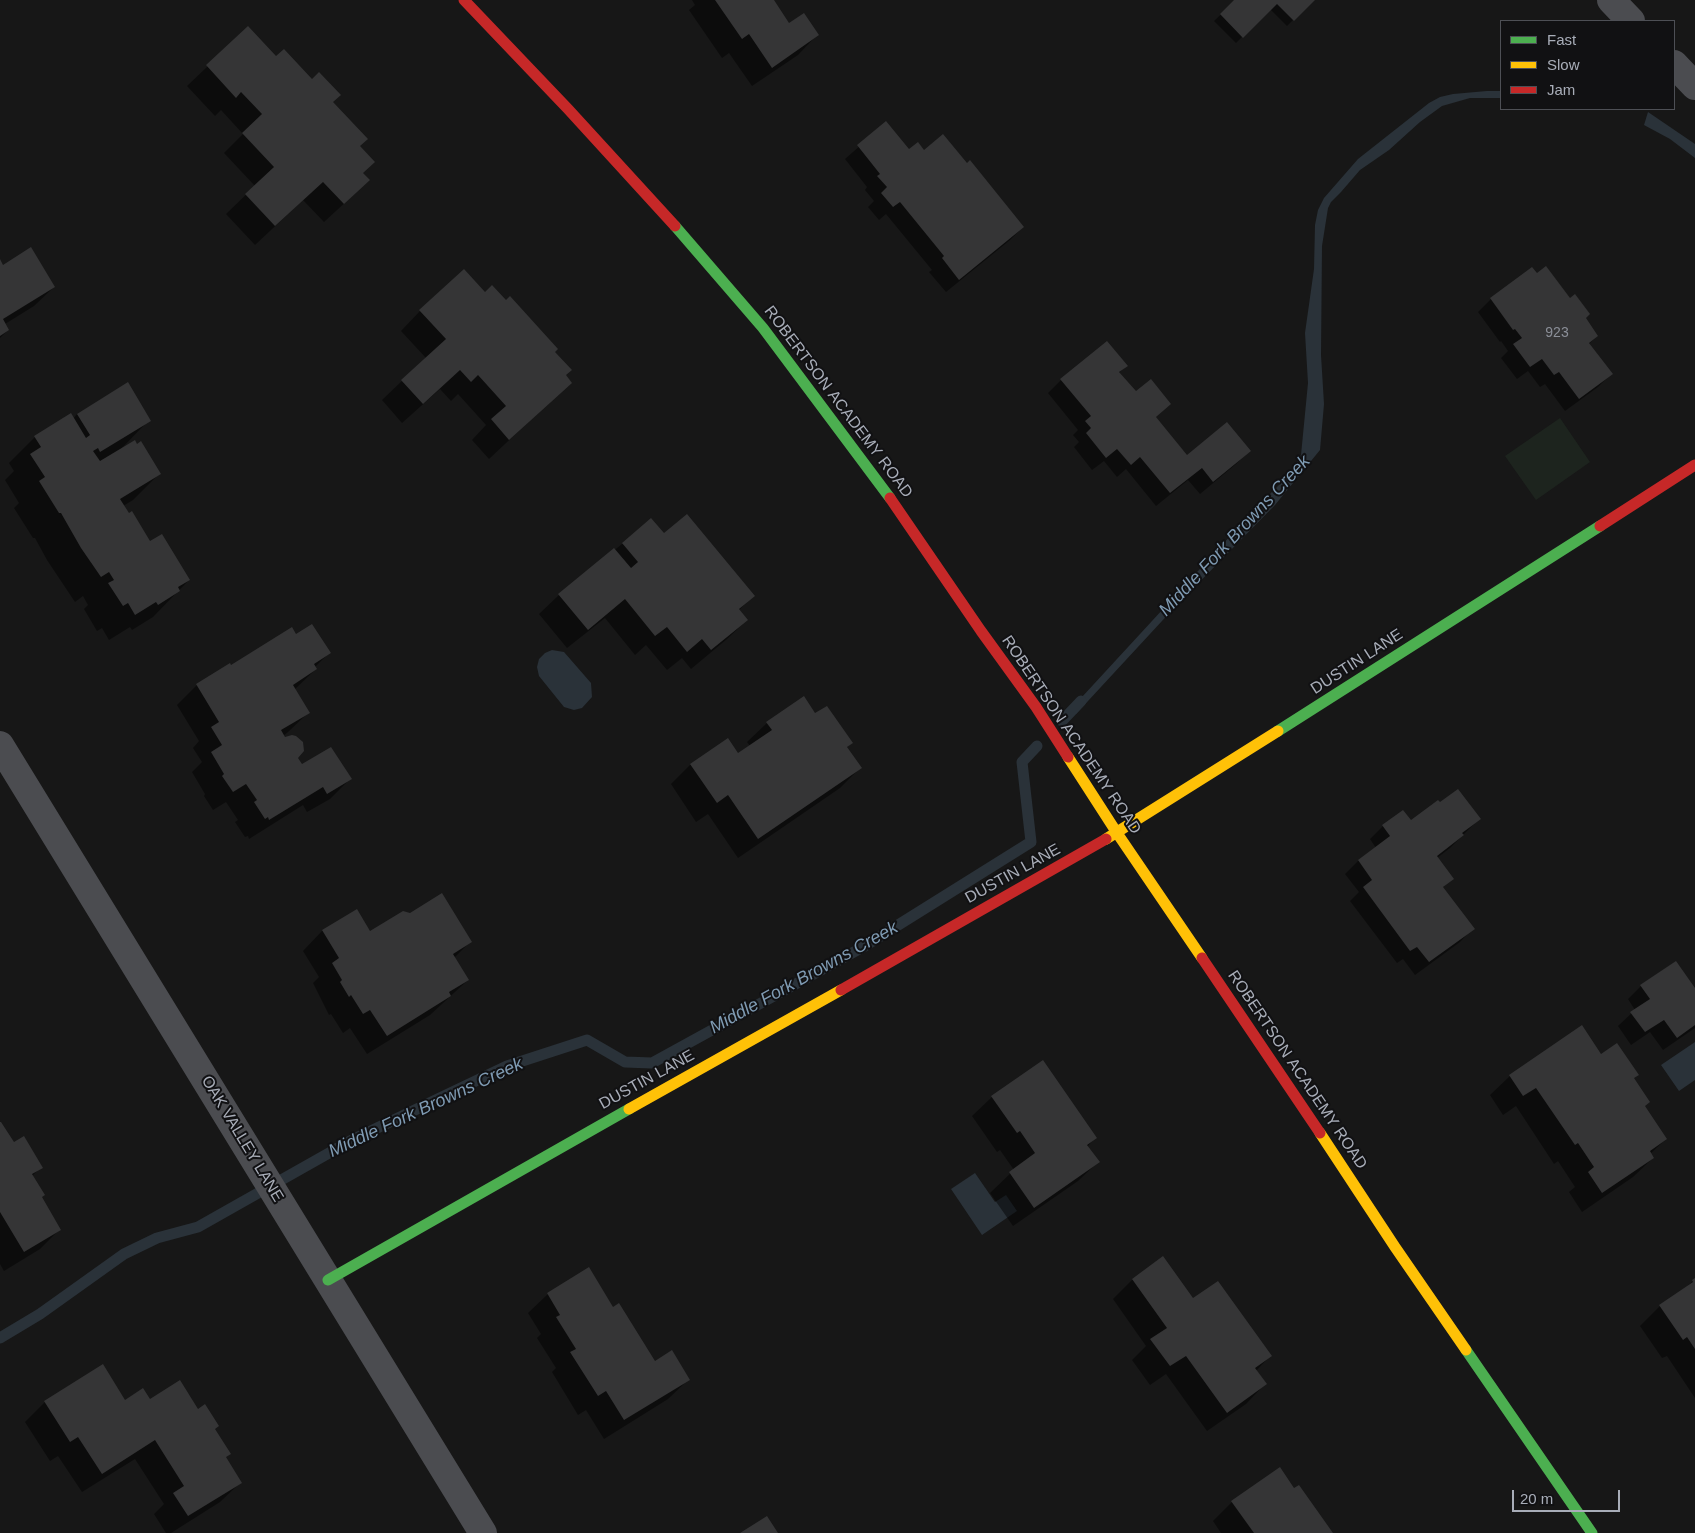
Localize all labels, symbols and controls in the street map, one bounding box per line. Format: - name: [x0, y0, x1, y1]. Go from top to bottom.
- legend: [1500, 20, 1675, 110]
- text: Fast: [1547, 31, 1576, 48]
- text: Slow: [1547, 56, 1580, 73]
- text: Jam: [1547, 81, 1575, 98]
- street label: ROBERTSON ACADEMY ROAD: [760, 302, 916, 502]
- house number: 923: [1545, 325, 1569, 341]
- water label: Middle Fork Browns Creek: [1155, 451, 1315, 621]
- street label: DUSTIN LANE: [1307, 625, 1407, 699]
- street label: ROBERTSON ACADEMY ROAD: [997, 632, 1145, 838]
- street label: DUSTIN LANE: [962, 840, 1064, 908]
- water label: Middle Fork Browns Creek: [706, 917, 902, 1039]
- street label: ROBERTSON ACADEMY ROAD: [1223, 967, 1371, 1173]
- street label: DUSTIN LANE: [596, 1046, 698, 1114]
- water label: Middle Fork Browns Creek: [325, 1053, 527, 1163]
- street label: OAK VALLEY LANE: [197, 1072, 287, 1206]
- scale bar: [1515, 1480, 1622, 1512]
- text: 20 m: [1520, 1490, 1553, 1507]

